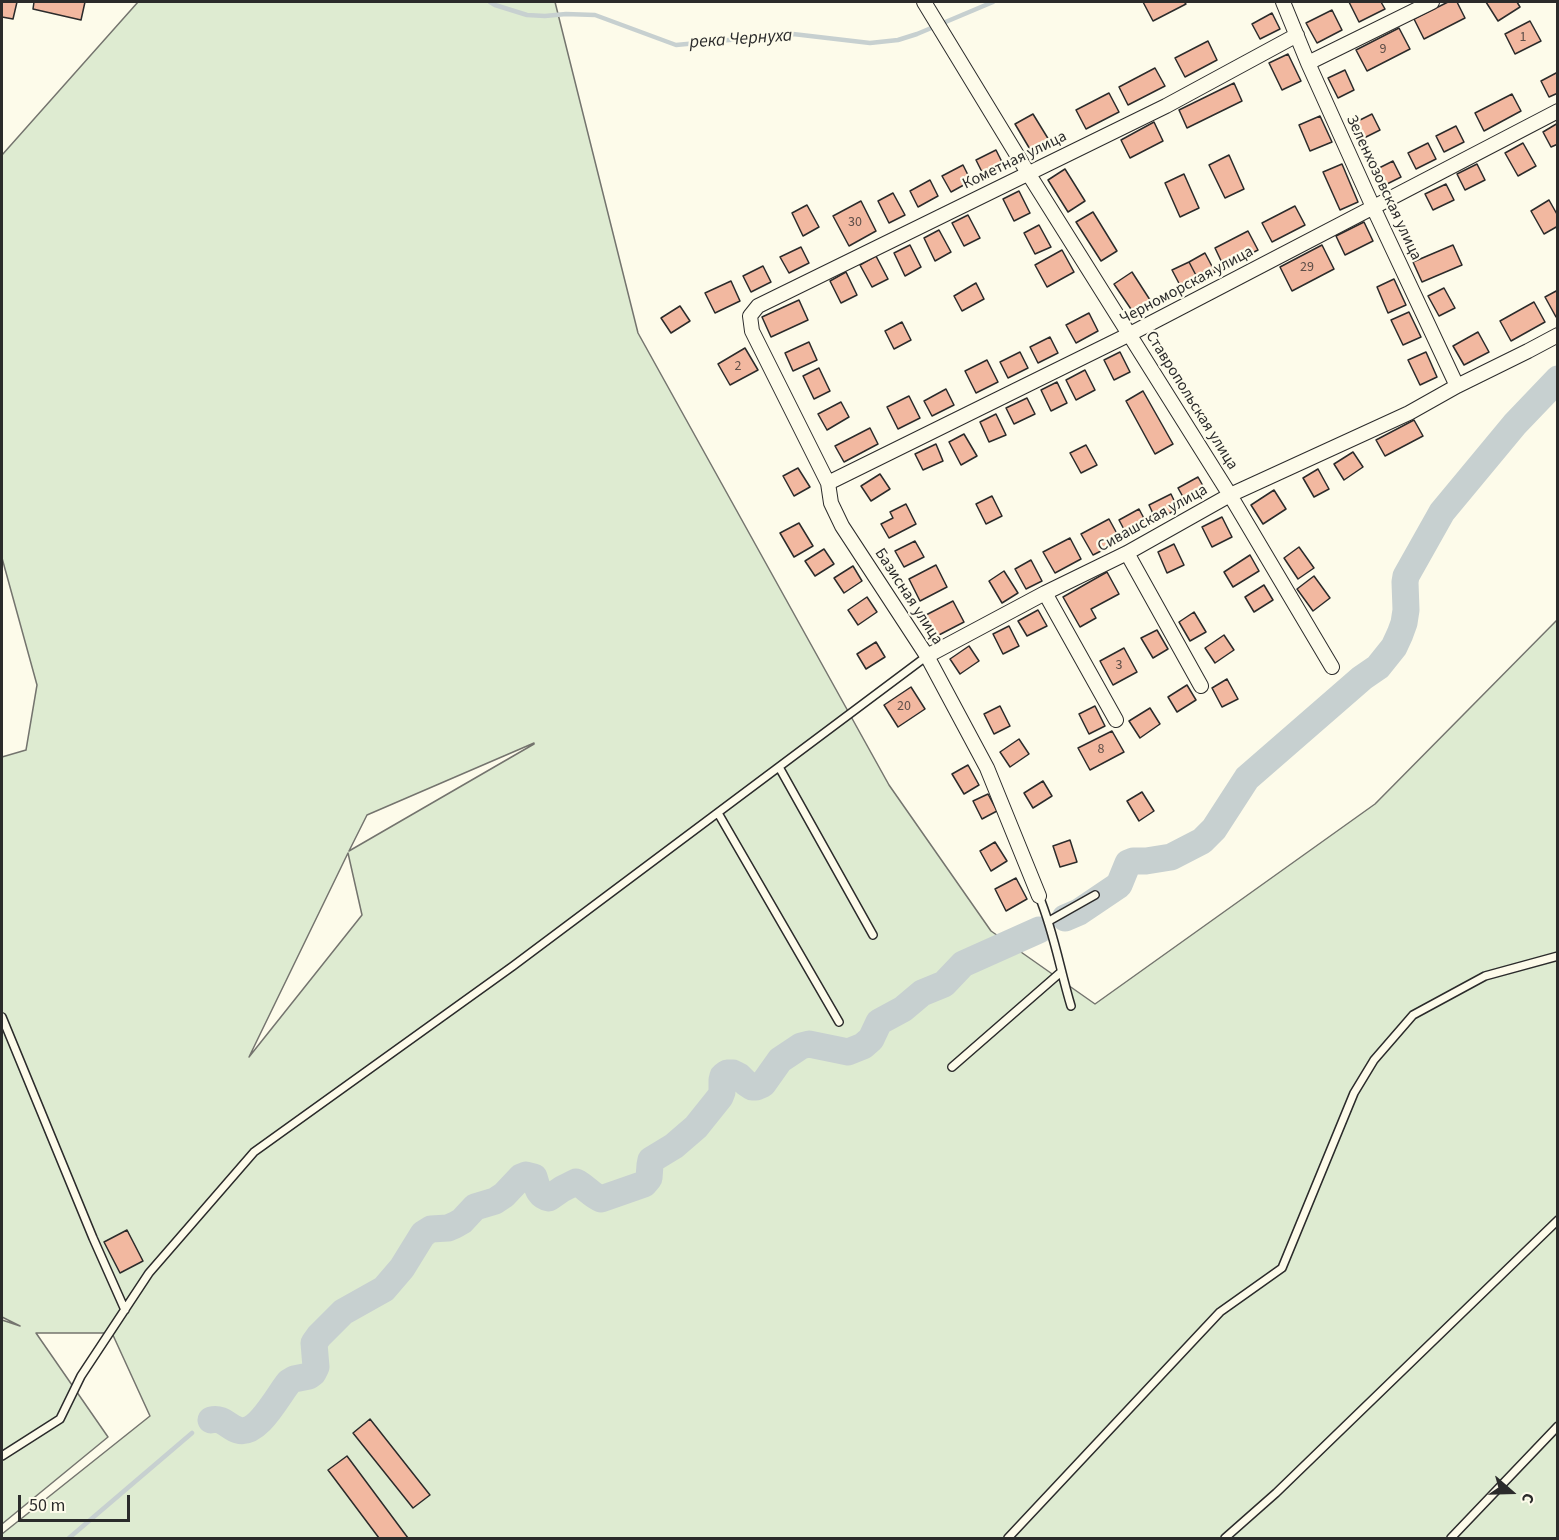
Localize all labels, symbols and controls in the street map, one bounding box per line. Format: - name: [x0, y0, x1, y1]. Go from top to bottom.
- water label: река Чернуха: [689, 26, 793, 54]
- house number: 1: [1520, 30, 1526, 46]
- house number: 9: [1380, 42, 1386, 58]
- street label: Зеленхозовская улица: [1341, 112, 1425, 264]
- street label: Кометная улица: [960, 127, 1070, 195]
- house number: 30: [848, 215, 862, 231]
- street label: Черноморская улица: [1117, 243, 1257, 329]
- house number: 29: [1300, 260, 1314, 276]
- street label: Ставропольская улица: [1141, 328, 1241, 474]
- house number: 2: [735, 359, 741, 375]
- street label: Сивашская улица: [1095, 481, 1211, 557]
- street label: Базисная улица: [870, 545, 946, 649]
- house number: 3: [1116, 658, 1122, 674]
- house number: 20: [897, 699, 911, 715]
- house number: 8: [1098, 742, 1104, 758]
- north arrow: [1481, 1462, 1541, 1522]
- scale bar: [21, 1483, 134, 1521]
- text: С: [1516, 1490, 1540, 1506]
- text: 50 m: [29, 1493, 65, 1518]

